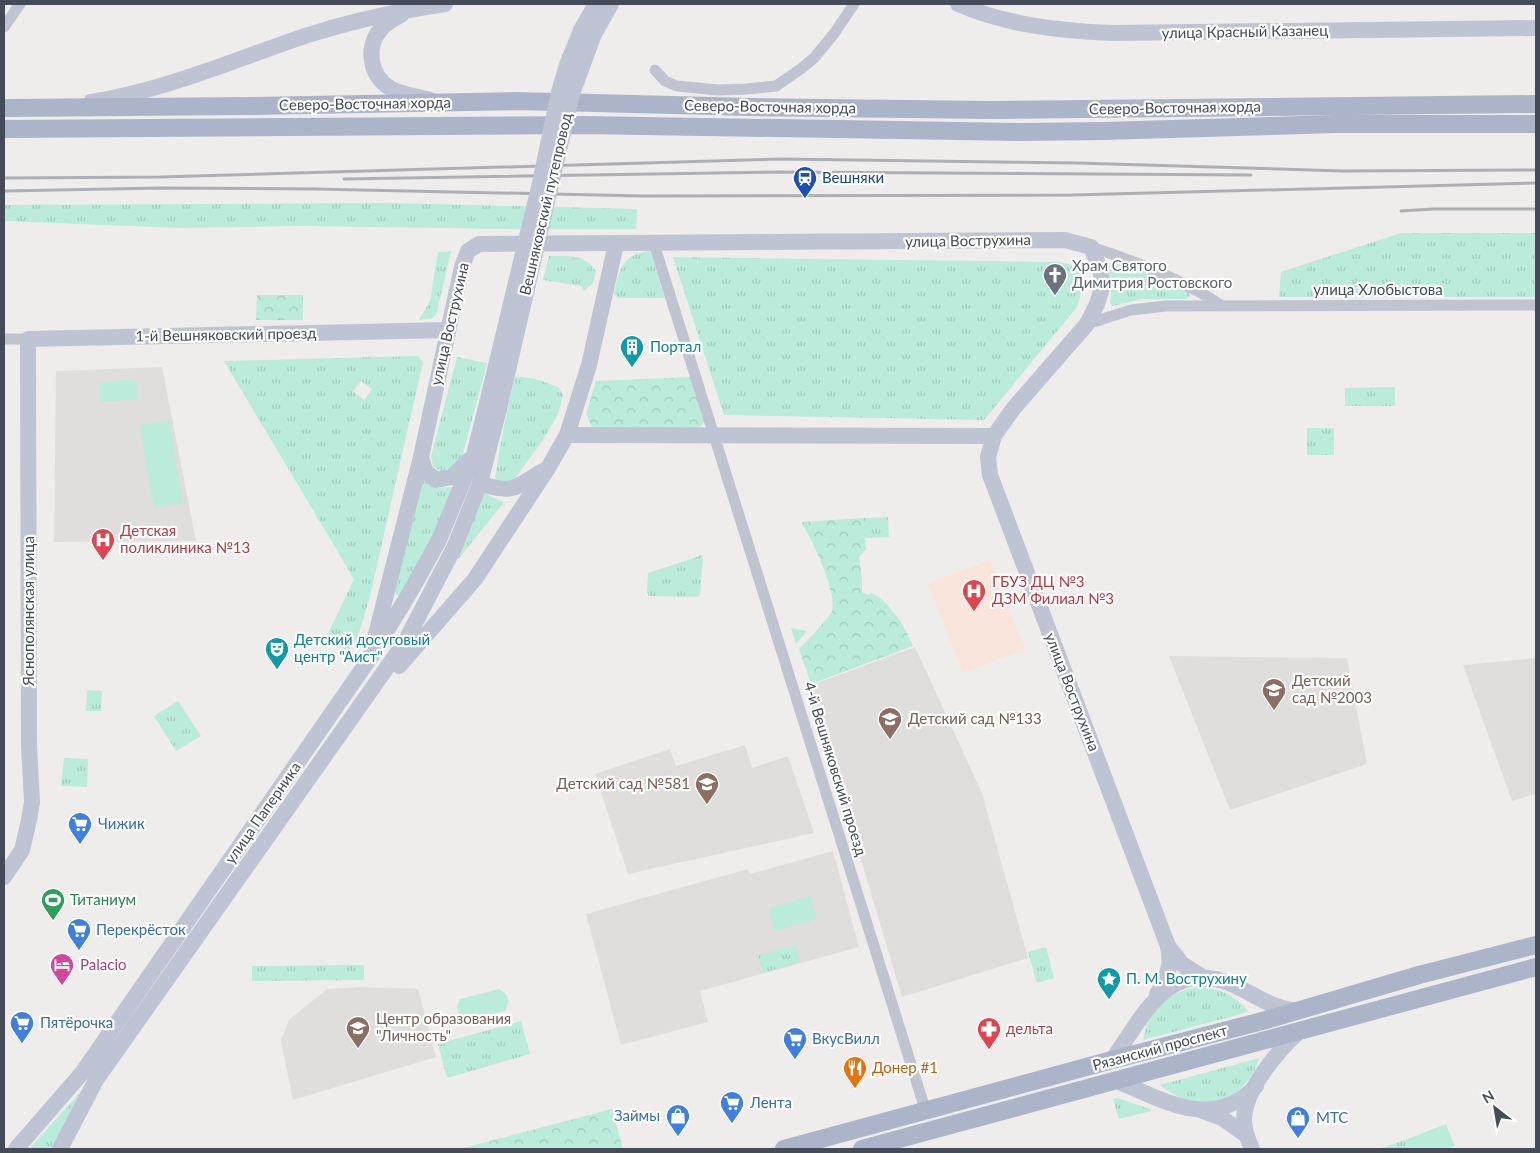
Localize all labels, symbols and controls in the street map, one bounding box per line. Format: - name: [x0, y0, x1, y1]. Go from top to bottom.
- street label: улица Красный Казанец: [1162, 21, 1328, 41]
- street label: Северо-Восточная хорда: [279, 93, 451, 113]
- street label: Северо-Восточная хорда: [684, 96, 856, 116]
- street label: Северо-Восточная хорда: [1089, 97, 1261, 117]
- street label: Вешняковский путепровод: [515, 111, 575, 297]
- station icon: Вешняки: [792, 165, 818, 199]
- place label: Вешняки: [822, 168, 884, 186]
- street label: улица Вострухина: [905, 230, 1031, 250]
- place label: Храм Святого Димитрия Ростовского: [1072, 256, 1232, 291]
- street label: улица Вострухина: [426, 261, 472, 387]
- church icon: Храм Святого Димитрия Ростовского: [1042, 262, 1068, 296]
- street label: улица Хлобыстова: [1313, 280, 1443, 298]
- street label: 1-й Вешняковский проезд: [135, 323, 317, 345]
- building icon: Портал: [619, 334, 645, 368]
- place label: Портал: [650, 337, 701, 355]
- place label: Детская поликлиника №13: [120, 521, 250, 556]
- hospital icon: Детская поликлиника №13: [90, 527, 116, 561]
- street label: Яснополянская улица: [19, 536, 37, 687]
- place label: ГБУЗ ДЦ №3 ДЗМ Филиал №3: [992, 572, 1114, 607]
- hospital icon: ГБУЗ ДЦ №3 ДЗМ Филиал №3: [961, 578, 987, 612]
- place label: Детский досуговый центр "Аист": [294, 630, 430, 665]
- street label: улица Вострухина: [1042, 630, 1104, 753]
- theatre icon: Детский досуговый центр "Аист": [264, 636, 290, 670]
- place label: Детский сад №2003: [1292, 671, 1372, 706]
- school or university icon: Детский сад №2003: [1261, 677, 1287, 711]
- street label: 4-й Вешняковский проезд: [801, 679, 871, 858]
- school or university icon: Детский сад №133: [877, 706, 903, 740]
- place label: Детский сад №133: [908, 709, 1042, 727]
- street label: улица Паперника: [220, 758, 304, 867]
- school or university icon: Детский сад №581: [694, 771, 720, 805]
- place label: Детский сад №581: [556, 774, 690, 792]
- supermarket icon: Чижик: [67, 811, 93, 845]
- place label: Чижик: [98, 814, 145, 832]
- sports icon: Титаниум: [40, 887, 66, 921]
- place label: Титаниум: [70, 890, 136, 908]
- supermarket icon: Перекрёсток: [66, 917, 92, 951]
- place label: Перекрёсток: [96, 920, 186, 938]
- hotel icon: Palacio: [49, 952, 75, 986]
- place label: Palacio: [80, 955, 127, 973]
- place icon: П. М. Вострухину: [1096, 966, 1122, 1000]
- place label: П. М. Вострухину: [1126, 969, 1247, 987]
- place label: Центр образования "Личность": [376, 1009, 511, 1044]
- supermarket icon: Пятёрочка: [9, 1010, 35, 1044]
- place label: Пятёрочка: [40, 1013, 113, 1031]
- school or university icon: Центр образования "Личность": [345, 1015, 371, 1049]
- pharmacy icon: дельта: [976, 1016, 1002, 1050]
- place label: дельта: [1006, 1019, 1053, 1037]
- street label: Рязанский проспект: [1090, 1020, 1230, 1074]
- supermarket icon: ВкусВилл: [782, 1026, 808, 1060]
- place label: ВкусВилл: [812, 1029, 880, 1047]
- restaurant icon: Донер #1: [842, 1055, 868, 1089]
- place label: Донер #1: [872, 1058, 938, 1076]
- north arrow: [1470, 1083, 1520, 1133]
- text: N: [1479, 1086, 1497, 1106]
- supermarket icon: Лента: [719, 1090, 745, 1124]
- place label: Лента: [749, 1093, 792, 1111]
- shop icon: Займы: [665, 1103, 691, 1137]
- shop icon: МТС: [1285, 1105, 1311, 1139]
- place label: Займы: [614, 1106, 660, 1124]
- place label: МТС: [1316, 1108, 1348, 1126]

